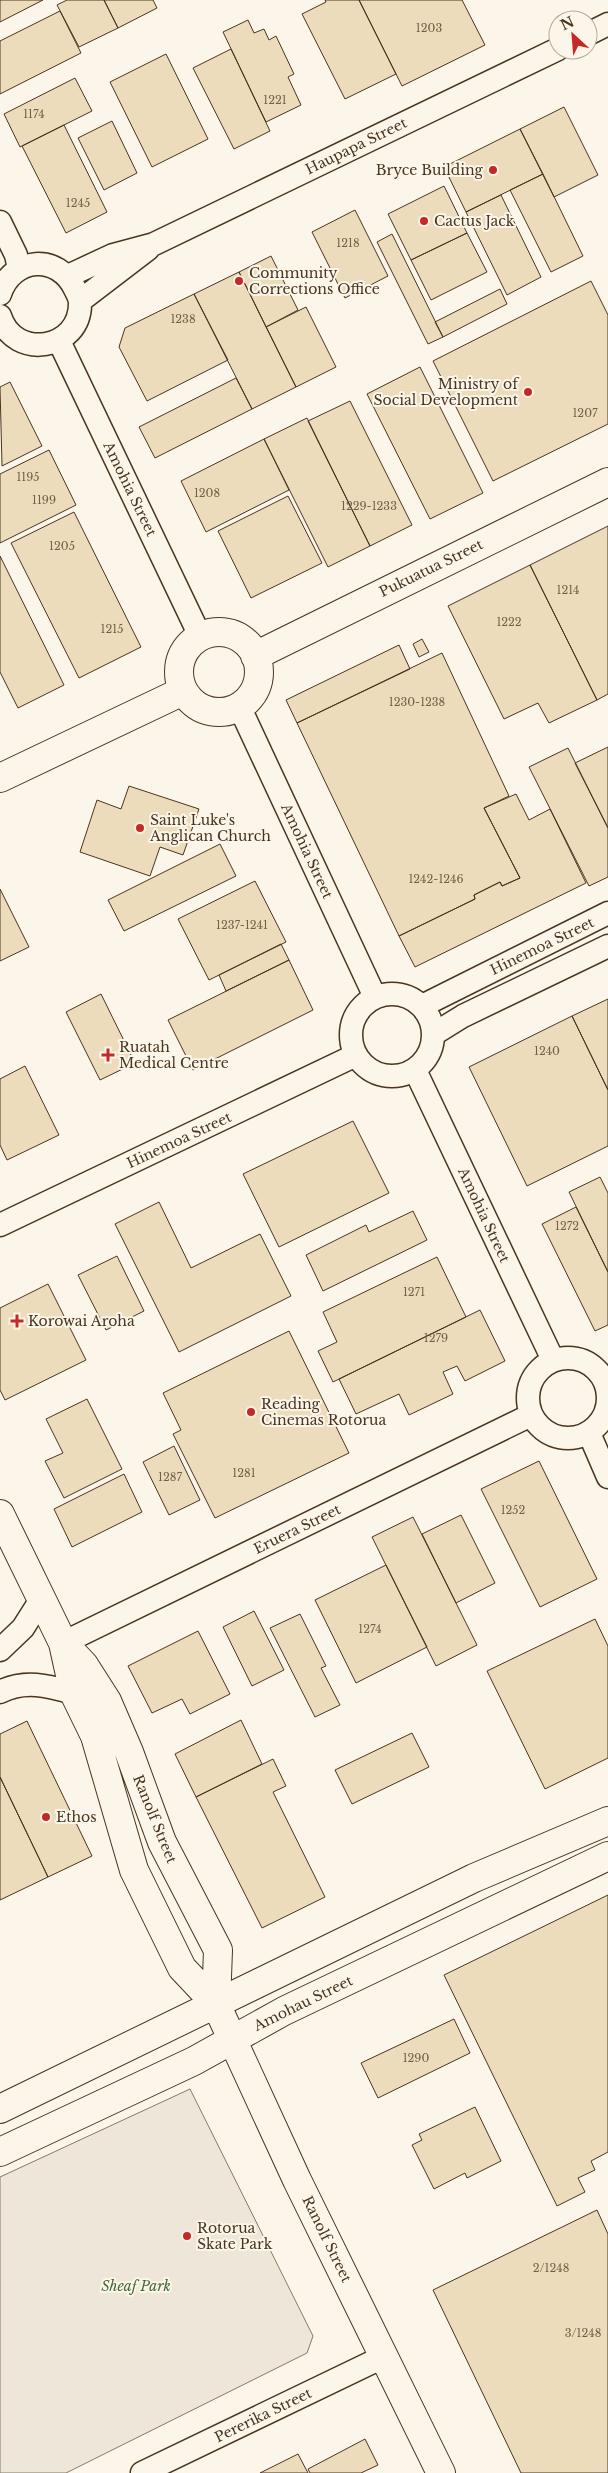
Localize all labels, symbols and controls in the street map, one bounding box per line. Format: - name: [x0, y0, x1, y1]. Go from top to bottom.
- north arrow: [548, 10, 598, 60]
- text: N: [557, 12, 577, 34]
- house number: 1203: [416, 21, 442, 35]
- house number: 1221: [263, 93, 287, 107]
- house number: 1174: [23, 107, 45, 121]
- street label: Haupapa Street: [302, 113, 410, 178]
- place label: Bryce Building: [376, 161, 484, 179]
- marker: Bryce Building: [487, 164, 499, 176]
- house number: 1245: [66, 196, 90, 210]
- place label: Cactus Jack: [434, 212, 515, 230]
- marker: Cactus Jack: [418, 215, 430, 227]
- house number: 1218: [336, 236, 360, 250]
- place label: Community Corrections Office: [249, 264, 380, 298]
- marker: Community Corrections Office: [233, 275, 245, 287]
- house number: 1238: [170, 312, 196, 326]
- place label: Ministry of Social Development: [374, 375, 520, 409]
- marker: Ministry of Social Development: [522, 386, 534, 398]
- house number: 1207: [572, 406, 598, 420]
- street label: Amohia Street: [99, 438, 161, 540]
- house number: 1195: [16, 470, 40, 484]
- house number: 1208: [194, 486, 220, 500]
- house number: 1199: [32, 493, 56, 507]
- house number: 1229-1233: [341, 499, 397, 513]
- street label: Pukuatua Street: [376, 535, 486, 601]
- house number: 1205: [49, 539, 75, 553]
- house number: 1214: [556, 583, 580, 597]
- house number: 1222: [496, 615, 522, 629]
- house number: 1215: [101, 622, 123, 636]
- house number: 1230-1238: [389, 695, 445, 709]
- street label: Amohia Street: [277, 800, 337, 902]
- place label: Saint Luke's Anglican Church: [149, 811, 271, 845]
- marker: Saint Luke's Anglican Church: [134, 822, 146, 834]
- house number: 1242-1246: [408, 872, 464, 886]
- street label: Hinemoa Street: [487, 913, 597, 979]
- house number: 1237-1241: [216, 918, 268, 932]
- place label: Ruatah Medical Centre: [119, 1038, 229, 1072]
- house number: 1240: [534, 1044, 560, 1058]
- marker: Ruatah Medical Centre: [101, 1048, 115, 1062]
- street label: Hinemoa Street: [124, 1108, 235, 1172]
- street label: Amohia Street: [454, 1164, 514, 1266]
- house number: 1272: [555, 1219, 579, 1233]
- house number: 1271: [403, 1285, 425, 1299]
- place label: Korowai Aroha: [28, 1312, 135, 1330]
- marker: Korowai Aroha: [10, 1314, 24, 1328]
- house number: 1279: [424, 1331, 448, 1345]
- place label: Reading Cinemas Rotorua: [261, 1395, 386, 1429]
- marker: Reading Cinemas Rotorua: [245, 1406, 257, 1418]
- house number: 1281: [232, 1466, 256, 1480]
- house number: 1287: [158, 1470, 182, 1484]
- street label: Eruera Street: [251, 1500, 344, 1558]
- house number: 1252: [501, 1503, 526, 1517]
- house number: 1274: [358, 1622, 382, 1636]
- street label: Ranolf Street: [129, 1772, 181, 1867]
- place label: Ethos: [56, 1808, 97, 1826]
- marker: Ethos: [40, 1811, 52, 1823]
- street label: Amohau Street: [250, 1971, 356, 2035]
- house number: 1290: [403, 2051, 429, 2065]
- street label: Ranolf Street: [298, 2193, 356, 2286]
- place label: Rotorua Skate Park: [197, 2219, 273, 2253]
- marker: Rotorua Skate Park: [181, 2230, 193, 2242]
- house number: 2/1248: [533, 2261, 569, 2275]
- park label: Sheaf Park: [101, 2277, 171, 2295]
- house number: 3/1248: [565, 2326, 601, 2340]
- street label: Pererika Street: [212, 2383, 315, 2446]

